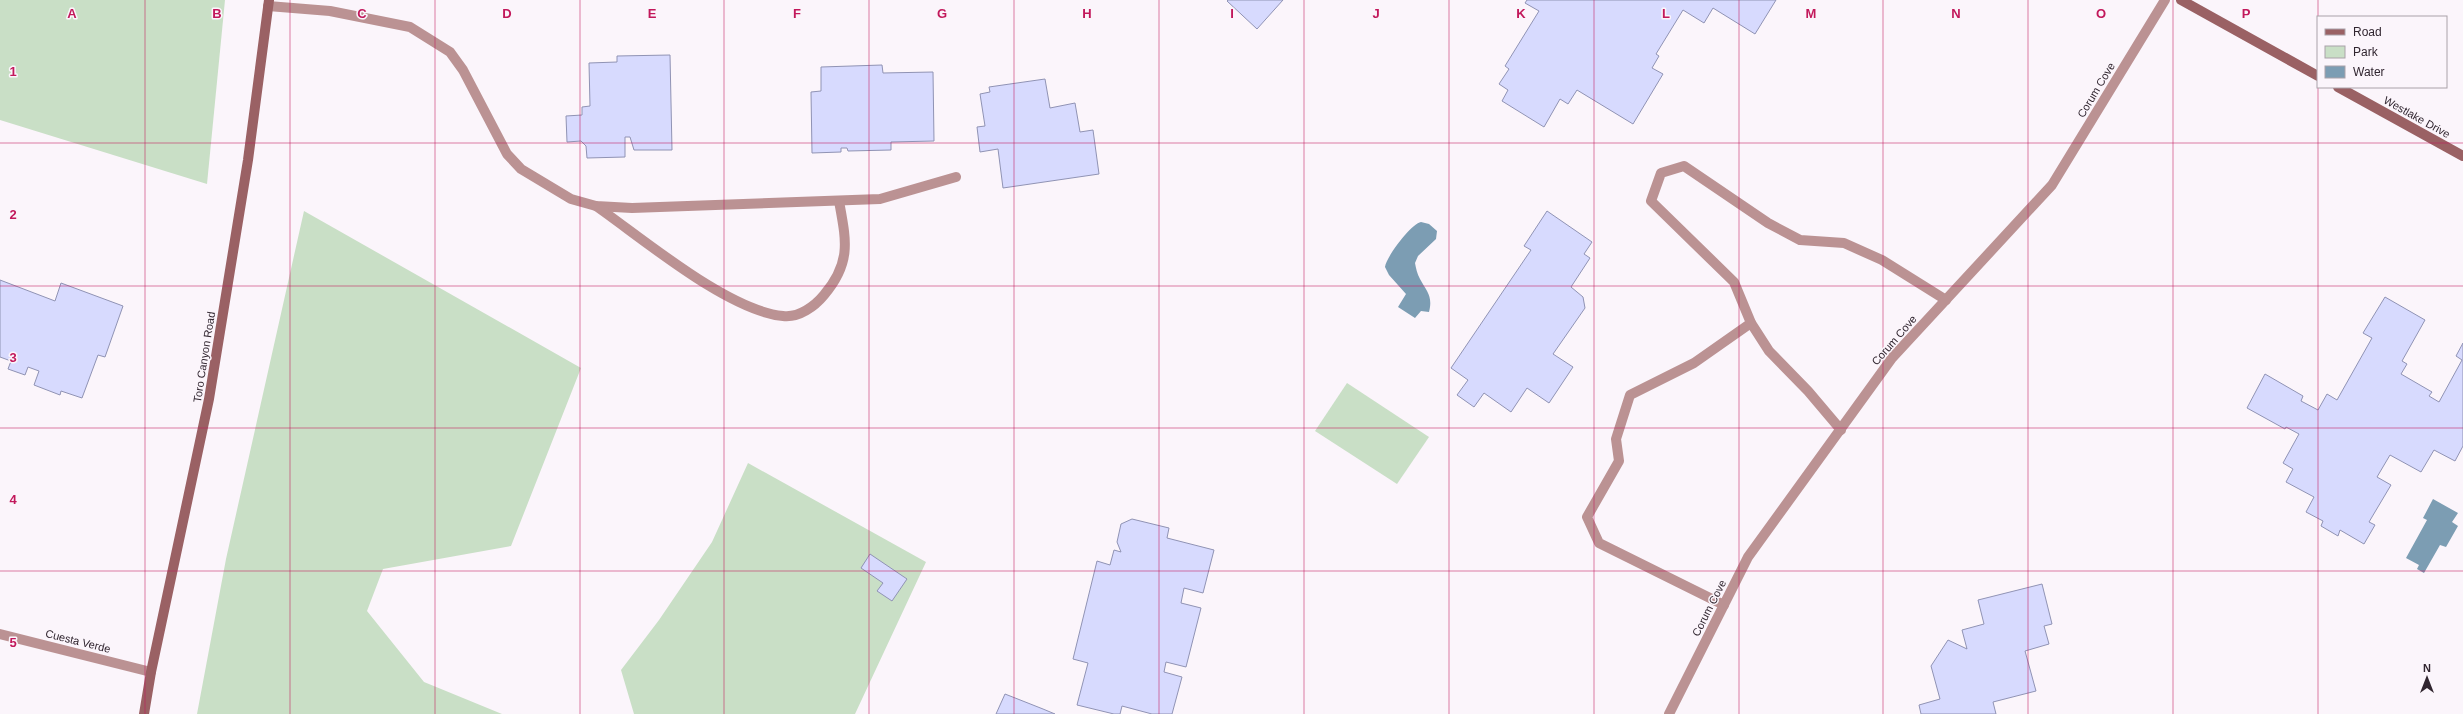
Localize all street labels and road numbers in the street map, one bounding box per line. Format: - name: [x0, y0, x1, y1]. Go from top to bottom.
- street label: Corum Cove: [2075, 60, 2117, 120]
- street label: Westlake Drive: [2382, 94, 2452, 140]
- street label: Toro Canyon Road: [191, 311, 217, 403]
- street label: Corum Cove: [1869, 313, 1919, 367]
- street label: Corum Cove: [1690, 578, 1728, 638]
- street label: Cuesta Verde: [44, 627, 112, 655]

